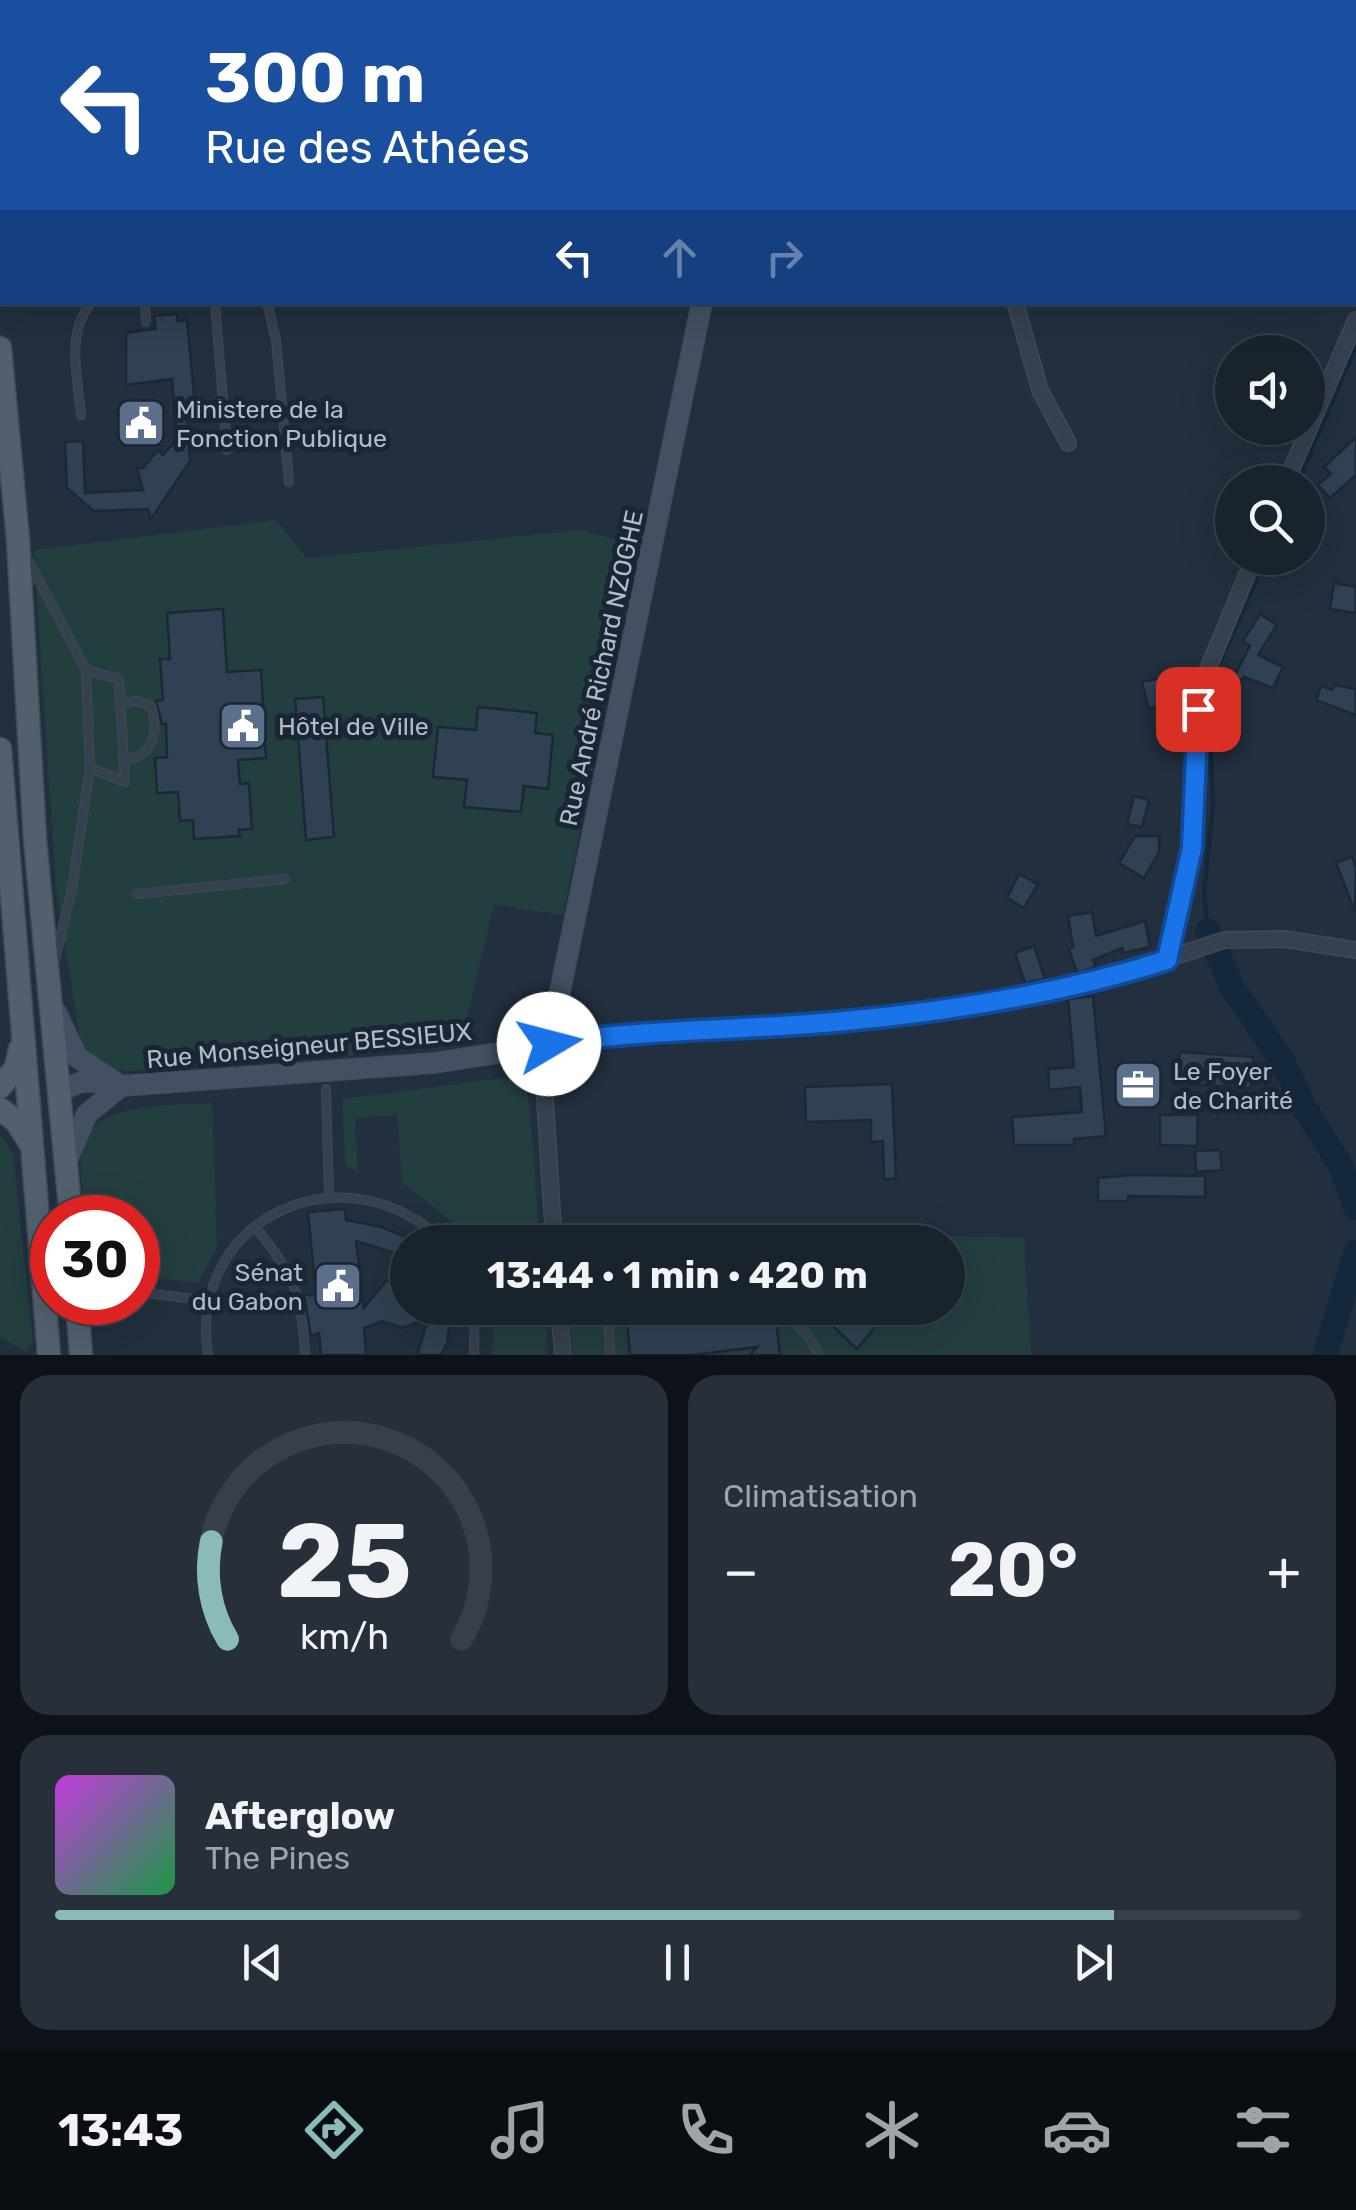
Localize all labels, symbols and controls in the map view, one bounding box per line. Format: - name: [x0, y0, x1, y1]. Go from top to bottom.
- text: 300 m: [205, 37, 425, 120]
- icon: left: [40, 40, 170, 170]
- text: Rue des Athées: [205, 121, 530, 174]
- icon: left: [547, 230, 602, 285]
- icon: ahead: [652, 230, 707, 285]
- icon: right: [757, 230, 812, 285]
- map controls: [1215, 335, 1325, 575]
- button: sound: [1215, 335, 1325, 445]
- place label: Ministere de la Fonction Publique: [176, 395, 387, 453]
- public building icon: Ministere de la Fonction Publique: [115, 397, 167, 449]
- button: search: [1215, 465, 1325, 575]
- street label: Rue André Richard NZOGHE: [554, 508, 649, 828]
- pin: [1156, 667, 1241, 752]
- icon: arrive: [1171, 682, 1226, 737]
- public building icon: Hôtel de Ville: [217, 700, 269, 752]
- place label: Hôtel de Ville: [278, 712, 429, 741]
- position arrow: [497, 992, 601, 1096]
- street label: Rue Monseigneur BESSIEUX: [145, 1017, 473, 1074]
- place label: Le Foyer de Charité: [1173, 1057, 1293, 1115]
- office icon: Le Foyer de Charité: [1112, 1059, 1164, 1111]
- speed limit sign: 30: [30, 1195, 160, 1325]
- text: 13:44 · 1 min · 420 m: [487, 1252, 868, 1298]
- place label: Sénat du Gabon: [192, 1258, 303, 1316]
- public building icon: Sénat du Gabon: [312, 1260, 364, 1312]
- text: Climatisation: [723, 1477, 918, 1515]
- text: 25: [277, 1500, 411, 1623]
- text: 20°: [947, 1526, 1078, 1615]
- text: −: [723, 1539, 759, 1604]
- text: +: [1267, 1539, 1301, 1604]
- text: km/h: [299, 1616, 389, 1658]
- text: Afterglow: [205, 1793, 395, 1839]
- text: The Pines: [205, 1839, 350, 1877]
- icon: previous: [235, 1935, 290, 1990]
- icon: pause: [650, 1935, 705, 1990]
- icon: next: [1066, 1935, 1121, 1990]
- icon: directions: [299, 2095, 369, 2165]
- icon: music: [485, 2095, 555, 2165]
- icon: phone: [671, 2095, 741, 2165]
- icon: climate: [857, 2095, 927, 2165]
- icon: car: [1042, 2095, 1112, 2165]
- icon: filters: [1228, 2095, 1298, 2165]
- text: 13:43: [58, 2104, 183, 2157]

